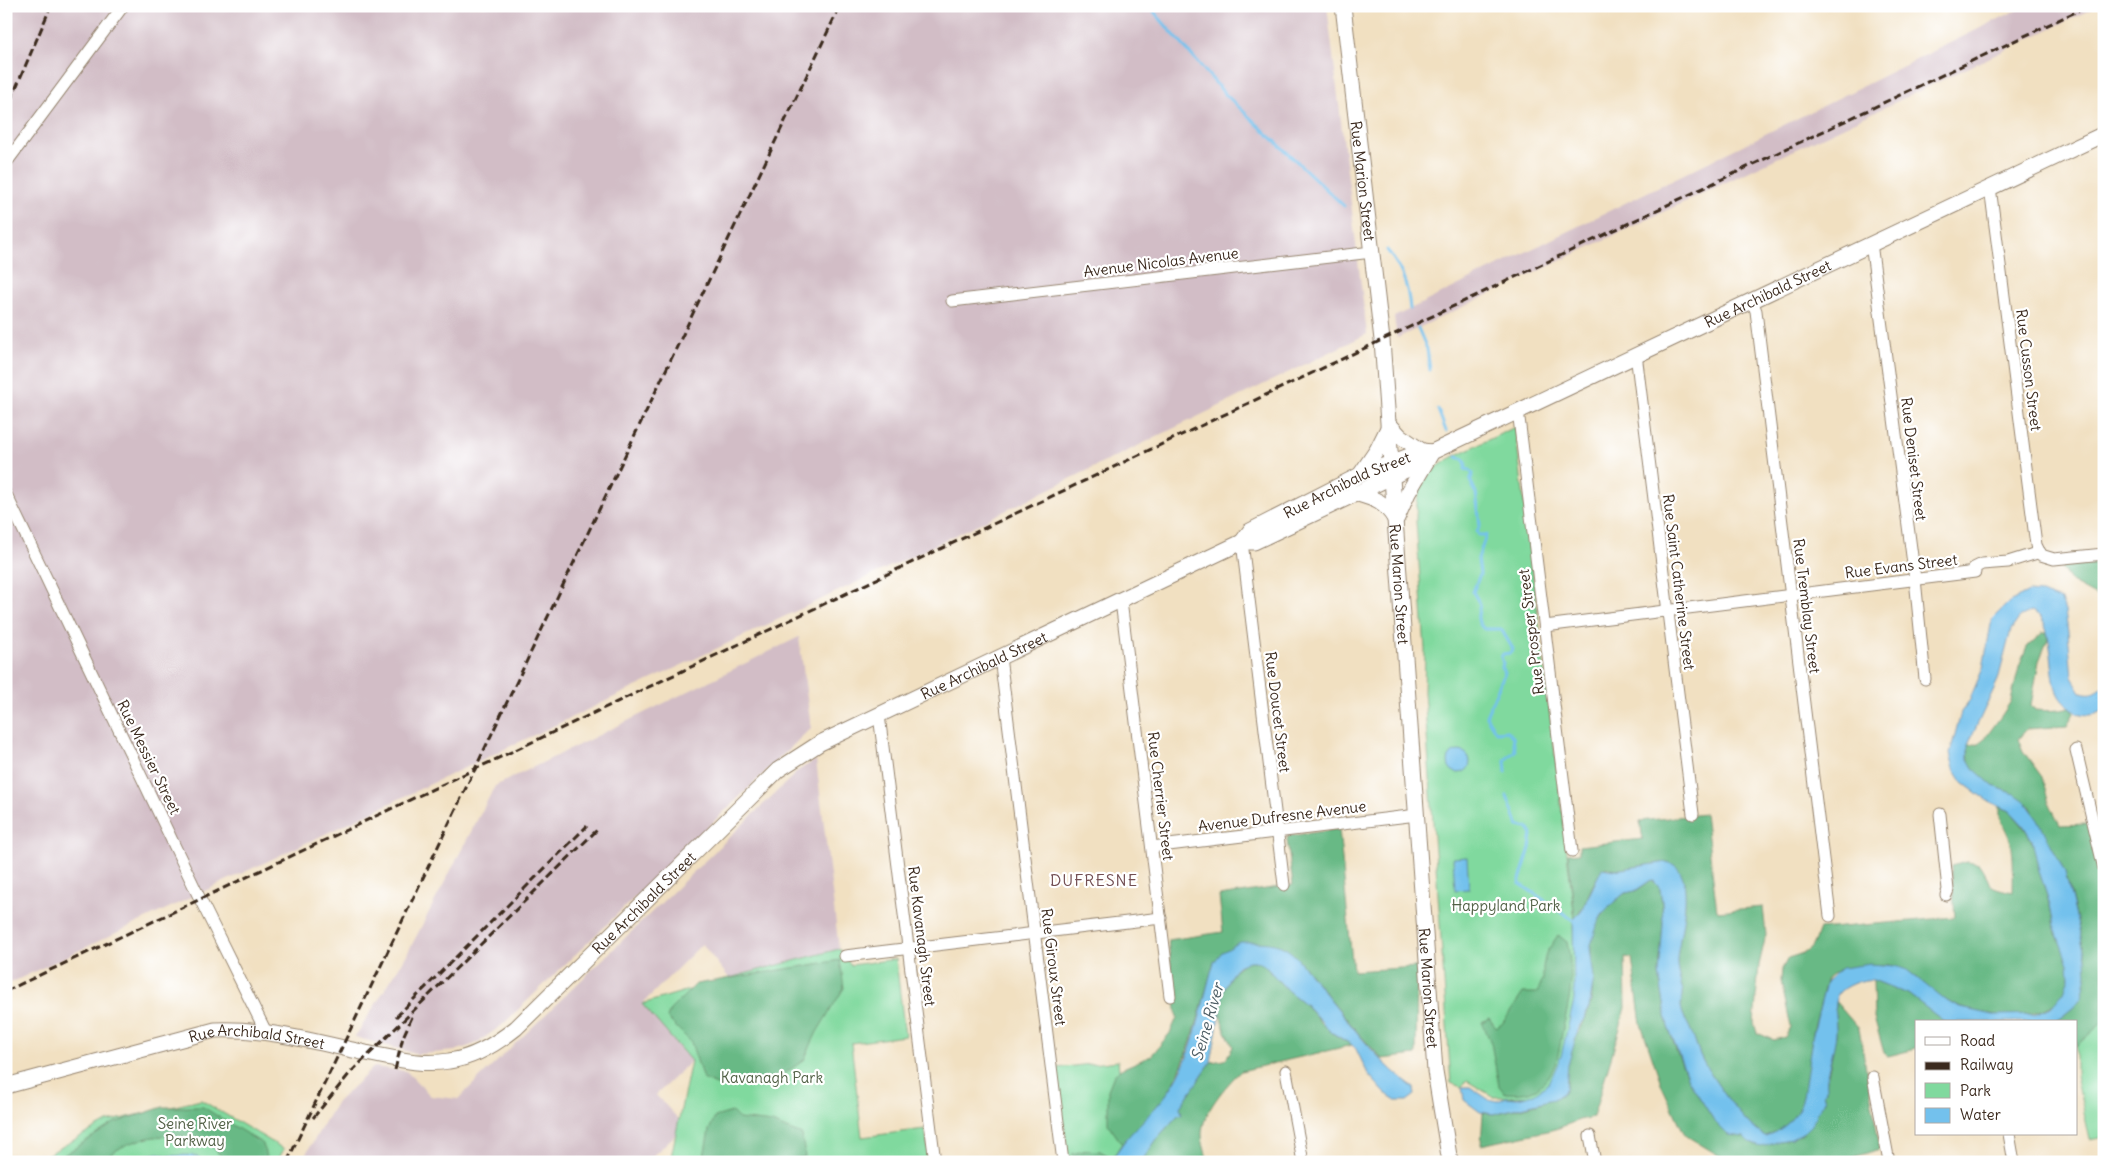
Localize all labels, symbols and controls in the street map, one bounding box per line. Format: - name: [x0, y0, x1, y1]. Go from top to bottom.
- street label: Rue Marion Street: [1347, 120, 1380, 242]
- street label: Avenue Nicolas Avenue: [1082, 243, 1240, 281]
- street label: Rue Archibald Street: [1701, 255, 1834, 331]
- street label: Rue Cusson Street: [2012, 308, 2046, 432]
- street label: Rue Deniset Street: [1897, 396, 1931, 522]
- street label: Rue Archibald Street: [1280, 447, 1413, 522]
- street label: Rue Saint Catherine Street: [1659, 493, 1699, 671]
- street label: Rue Marion Street: [1386, 523, 1414, 645]
- street label: Rue Tremblay Street: [1789, 537, 1825, 675]
- street label: Rue Evans Street: [1844, 550, 1958, 582]
- street label: Rue Prosper Street: [1514, 568, 1548, 696]
- street label: Rue Archibald Street: [917, 627, 1050, 703]
- street label: Rue Doucet Street: [1261, 650, 1295, 774]
- street label: Rue Messier Street: [113, 697, 185, 817]
- street label: Rue Cherrier Street: [1144, 730, 1178, 862]
- street label: Avenue Dufresne Avenue: [1197, 796, 1367, 836]
- street label: Rue Archibald Street: [588, 847, 699, 958]
- street label: Rue Kavanagh Street: [904, 865, 940, 1007]
- district label: DUFRESNE: [1050, 870, 1138, 890]
- park label: Happyland Park: [1452, 896, 1561, 915]
- street label: Rue Giroux Street: [1037, 907, 1071, 1027]
- street label: Rue Marion Street: [1415, 927, 1443, 1049]
- water label: Seine River: [1186, 979, 1228, 1063]
- street label: Rue Archibald Street: [186, 1020, 326, 1053]
- legend: [1915, 1020, 2078, 1136]
- text: Road: [1960, 1031, 1995, 1050]
- text: Railway: [1960, 1055, 2014, 1074]
- park label: Kavanagh Park: [721, 1068, 823, 1087]
- text: Park: [1960, 1081, 1991, 1100]
- text: Water: [1960, 1105, 2001, 1124]
- park label: Seine River Parkway: [158, 1114, 232, 1150]

